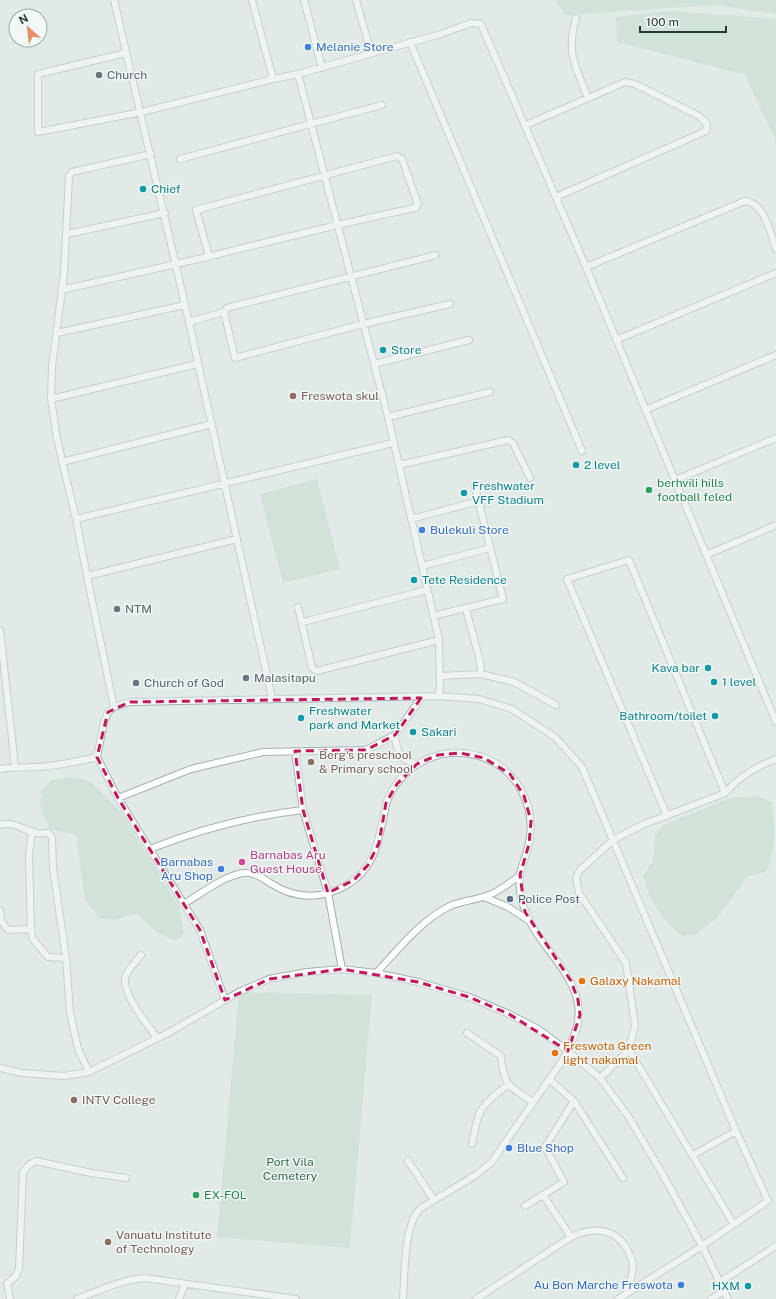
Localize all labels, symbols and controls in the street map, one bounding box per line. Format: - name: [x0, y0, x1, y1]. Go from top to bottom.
- north arrow: [8, 8, 48, 48]
- scale bar: [640, 8, 726, 34]
- text: N: [17, 12, 30, 26]
- text: 100 m: [646, 15, 679, 29]
- place label: Melanie Store: [316, 40, 394, 54]
- marker: Melanie Store: [303, 42, 313, 52]
- place label: Church: [107, 68, 147, 82]
- marker: Church: [94, 70, 104, 80]
- place label: Chief: [151, 182, 181, 196]
- marker: Chief: [138, 184, 148, 194]
- place label: Store: [391, 343, 422, 357]
- marker: Store: [378, 345, 388, 355]
- place label: Freswota skul: [301, 389, 379, 403]
- marker: Freswota skul: [288, 391, 298, 401]
- place label: 2 level: [584, 458, 621, 472]
- marker: 2 level: [571, 460, 581, 470]
- place label: berhvili hills football feled: [657, 476, 732, 504]
- place label: Freshwater VFF Stadium: [472, 479, 544, 507]
- marker: berhvili hills football feled: [644, 485, 654, 495]
- marker: Freshwater VFF Stadium: [459, 488, 469, 498]
- place label: Bulekuli Store: [430, 523, 509, 537]
- marker: Bulekuli Store: [417, 525, 427, 535]
- place label: Tete Residence: [422, 573, 507, 587]
- marker: Tete Residence: [409, 575, 419, 585]
- place label: NTM: [125, 602, 152, 616]
- marker: NTM: [112, 604, 122, 614]
- place label: Kava bar: [652, 661, 700, 675]
- marker: Kava bar: [703, 663, 713, 673]
- place label: Malasitapu: [254, 671, 316, 685]
- marker: Malasitapu: [241, 673, 251, 683]
- place label: 1 level: [722, 675, 757, 689]
- place label: Church of God: [144, 676, 224, 690]
- marker: 1 level: [709, 677, 719, 687]
- marker: Church of God: [131, 678, 141, 688]
- place label: Freshwater park and Market: [309, 704, 401, 732]
- place label: Bathroom/toilet: [619, 709, 707, 723]
- marker: Bathroom/toilet: [710, 711, 720, 721]
- marker: Freshwater park and Market: [296, 713, 306, 723]
- place label: Sakari: [421, 725, 457, 739]
- marker: Sakari: [408, 727, 418, 737]
- place label: Berg's preschool & Primary school: [319, 748, 414, 776]
- marker: Berg's preschool & Primary school: [306, 757, 316, 767]
- place label: Barnabas Aru Guest House: [250, 848, 326, 876]
- place label: Barnabas Aru Shop: [160, 855, 213, 883]
- marker: Barnabas Aru Guest House: [237, 857, 247, 867]
- marker: Barnabas Aru Shop: [216, 864, 226, 874]
- place label: Police Post: [518, 892, 580, 906]
- marker: Police Post: [505, 894, 515, 904]
- place label: Galaxy Nakamal: [590, 974, 681, 988]
- marker: Galaxy Nakamal: [577, 976, 587, 986]
- place label: Freswota Green light nakamal: [563, 1039, 651, 1067]
- marker: Freswota Green light nakamal: [550, 1048, 560, 1058]
- place label: INTV College: [82, 1093, 156, 1107]
- marker: INTV College: [69, 1095, 79, 1105]
- place label: Blue Shop: [517, 1141, 574, 1155]
- marker: Blue Shop: [504, 1143, 514, 1153]
- park label: Port Vila Cemetery: [263, 1155, 318, 1183]
- place label: EX-FOL: [204, 1188, 247, 1202]
- marker: EX-FOL: [191, 1190, 201, 1200]
- place label: Vanuatu Institute of Technology: [116, 1228, 212, 1256]
- marker: Vanuatu Institute of Technology: [103, 1237, 113, 1247]
- place label: Au Bon Marche Freswota: [534, 1278, 673, 1292]
- place label: HXM: [712, 1279, 740, 1293]
- marker: Au Bon Marche Freswota: [676, 1280, 686, 1290]
- marker: HXM: [743, 1281, 753, 1291]

